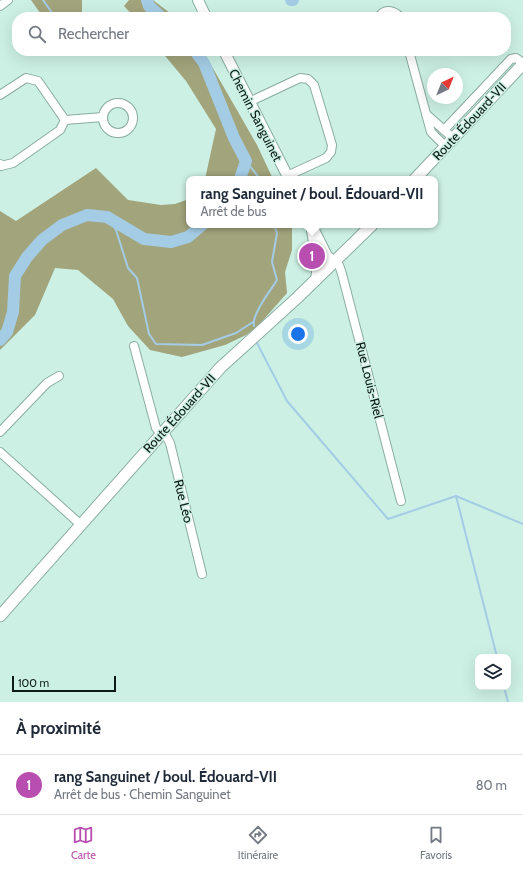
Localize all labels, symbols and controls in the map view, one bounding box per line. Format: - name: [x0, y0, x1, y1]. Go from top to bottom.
- search box: [12, 12, 511, 56]
- icon: search: [26, 23, 48, 45]
- text: Rechercher: [58, 25, 129, 43]
- street label: Chemin Sanguinet: [226, 66, 286, 164]
- north arrow: [427, 68, 463, 104]
- street label: Route Édouard-VII: [428, 78, 509, 163]
- popup: [186, 176, 438, 228]
- text: rang Sanguinet / boul. Édouard-VII: [200, 185, 424, 203]
- text: Arrêt de bus: [200, 203, 267, 219]
- pin: 1: [299, 241, 325, 271]
- your location: [288, 324, 308, 344]
- street label: Rue Louis-Riel: [353, 340, 387, 420]
- street label: Route Édouard-VII: [139, 369, 219, 456]
- street label: Rue Léo: [171, 478, 197, 524]
- map controls: [475, 654, 511, 690]
- button: layers: [475, 654, 511, 690]
- scale bar: [12, 674, 116, 693]
- text: 100 m: [18, 676, 49, 690]
- text: À proximité: [16, 718, 101, 738]
- text: rang Sanguinet / boul. Édouard-VII: [54, 768, 277, 786]
- text: 1: [27, 777, 31, 793]
- text: 80 m: [476, 777, 507, 793]
- text: Arrêt de bus · Chemin Sanguinet: [54, 786, 231, 802]
- tab: Carte: [71, 824, 96, 862]
- tab: Itinéraire: [238, 824, 278, 862]
- tab: Favoris: [420, 824, 452, 862]

